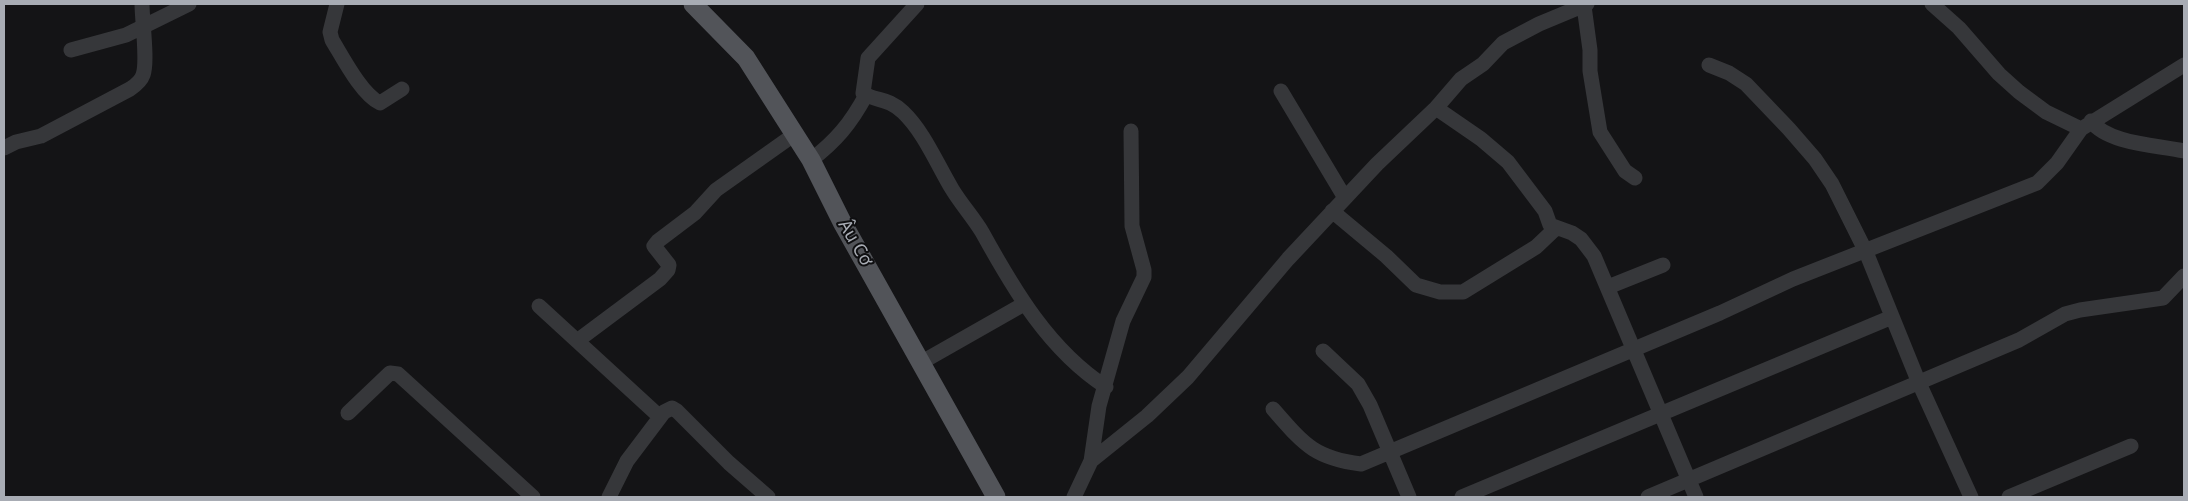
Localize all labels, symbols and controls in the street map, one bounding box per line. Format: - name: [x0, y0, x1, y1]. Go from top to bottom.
- street label: Âu Cơ: [833, 216, 877, 270]

